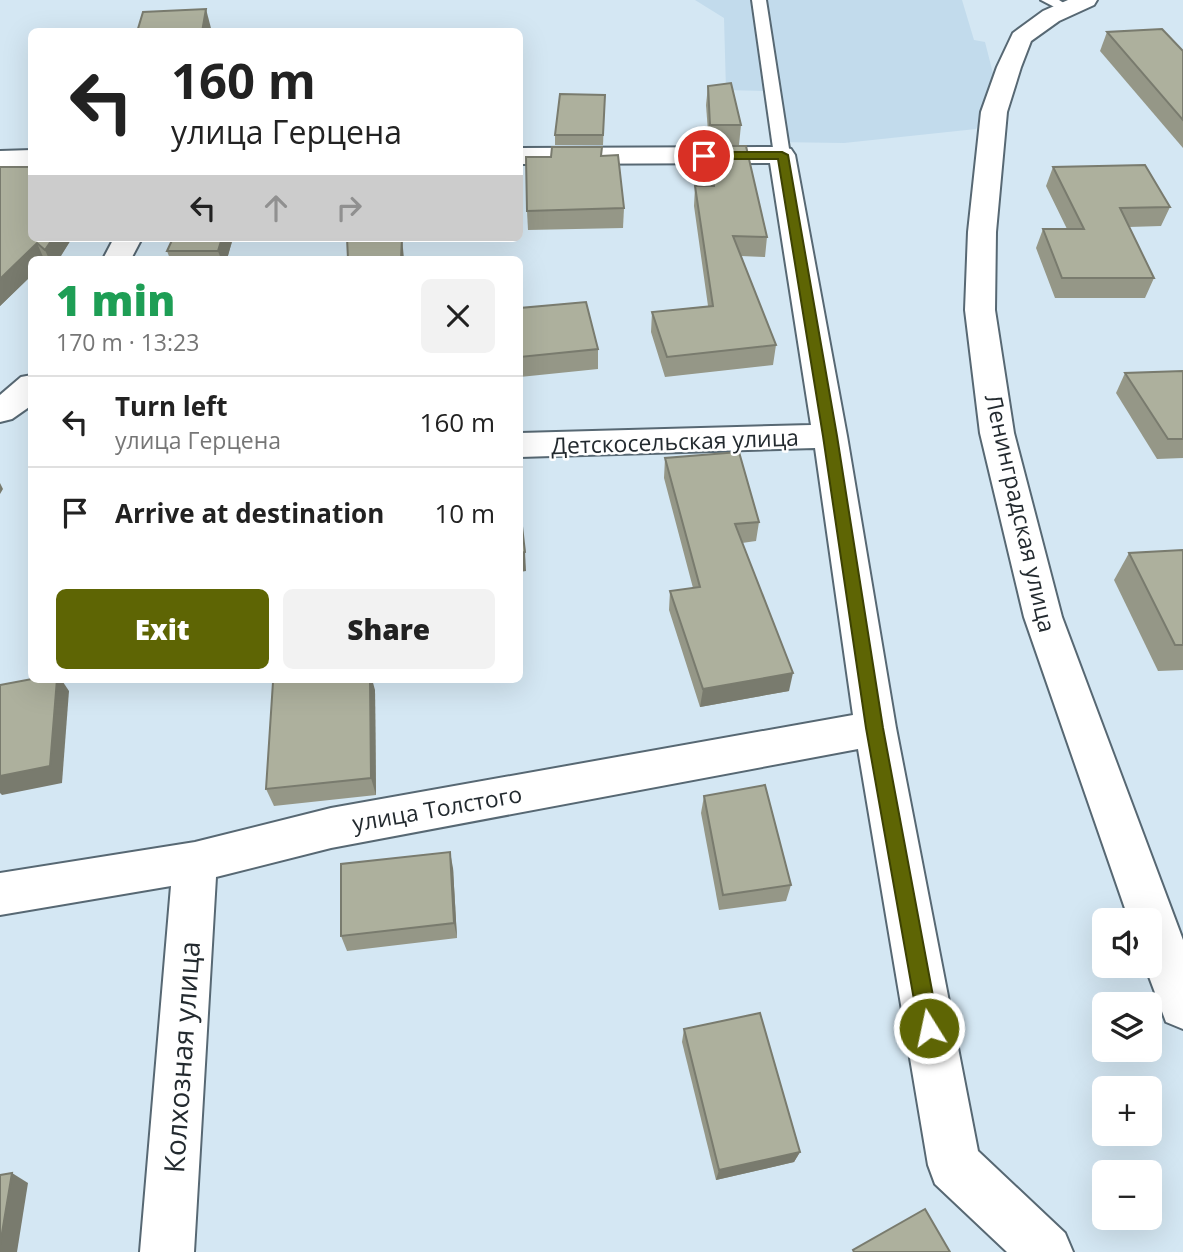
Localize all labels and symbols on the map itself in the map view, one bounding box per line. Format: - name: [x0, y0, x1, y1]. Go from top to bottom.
- pin: [674, 126, 734, 186]
- street label: Ленинградская улица: [978, 391, 1064, 635]
- street label: Детскосельская улица: [551, 421, 799, 461]
- street label: улица Толстого: [350, 777, 524, 839]
- street label: Колхозная улица: [154, 940, 208, 1174]
- position arrow: [892, 991, 966, 1065]

